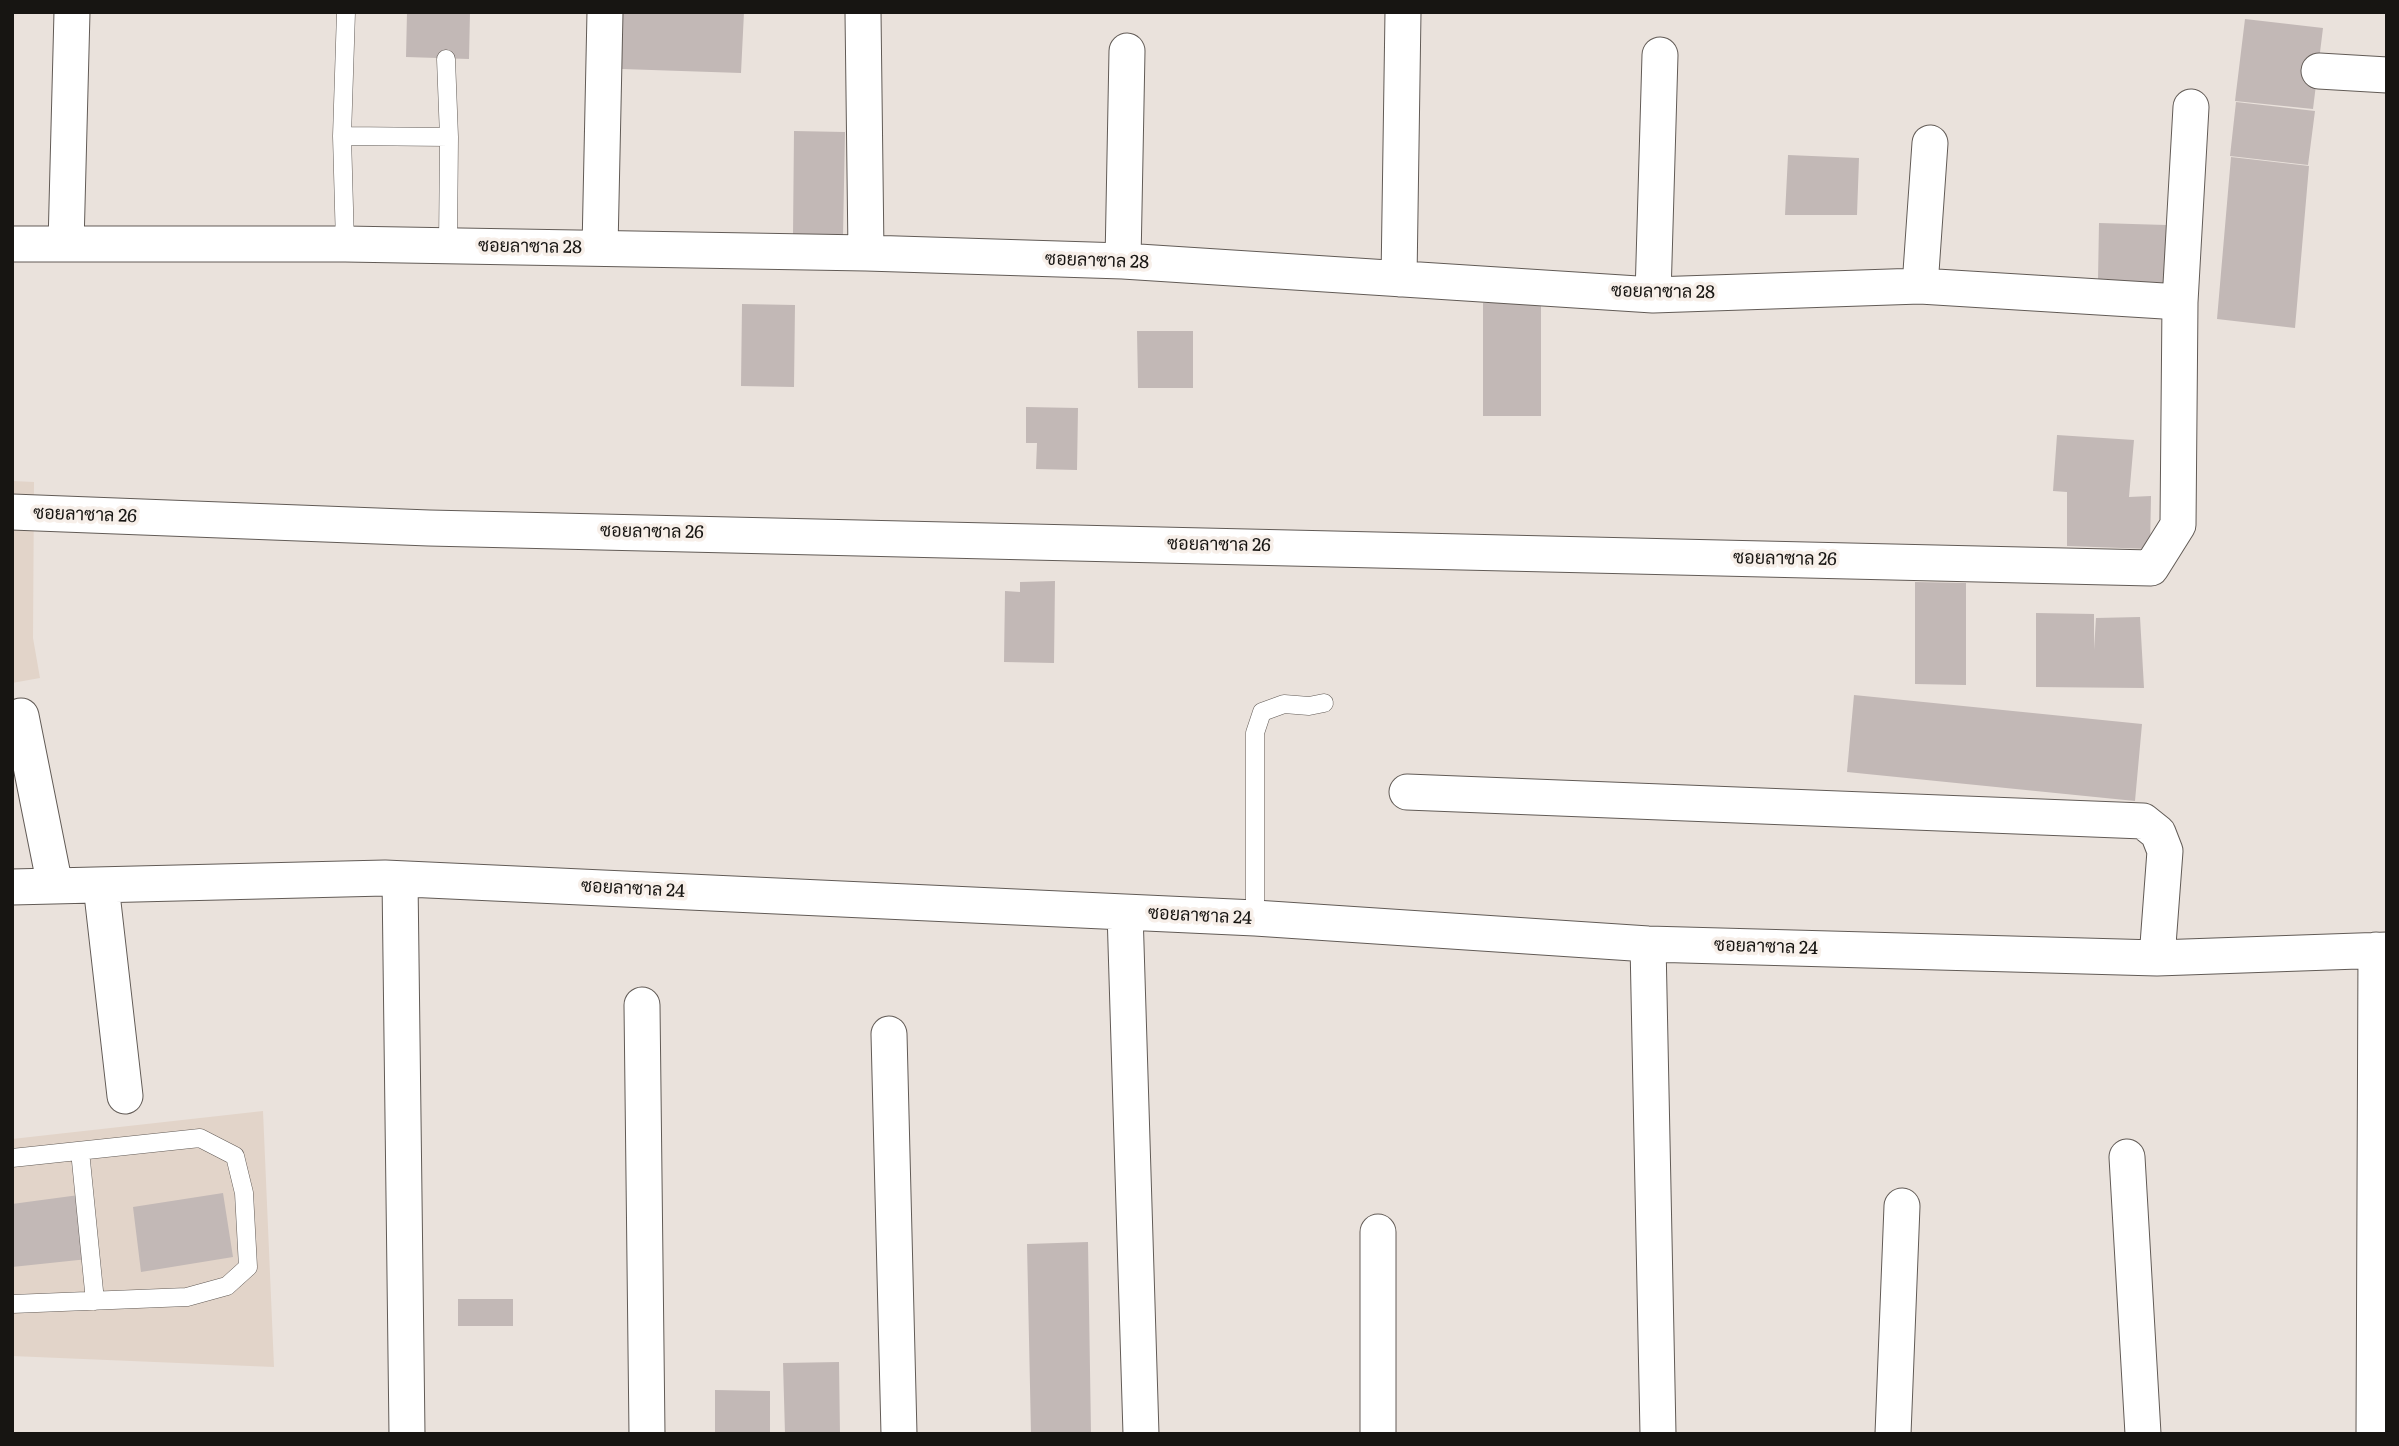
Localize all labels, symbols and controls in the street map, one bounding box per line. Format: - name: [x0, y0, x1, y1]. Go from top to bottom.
- street label: ซอยลาซาล 28: [478, 235, 582, 259]
- street label: ซอยลาซาล 28: [1045, 248, 1149, 274]
- street label: ซอยลาซาล 28: [1611, 280, 1715, 304]
- street label: ซอยลาซาล 26: [33, 502, 137, 528]
- street label: ซอยลาซาล 26: [600, 520, 704, 544]
- street label: ซอยลาซาล 26: [1167, 533, 1271, 557]
- street label: ซอยลาซาล 26: [1733, 547, 1837, 571]
- street label: ซอยลาซาล 24: [580, 875, 686, 903]
- street label: ซอยลาซาล 24: [1147, 902, 1253, 930]
- street label: ซอยลาซาล 24: [1714, 934, 1818, 960]

